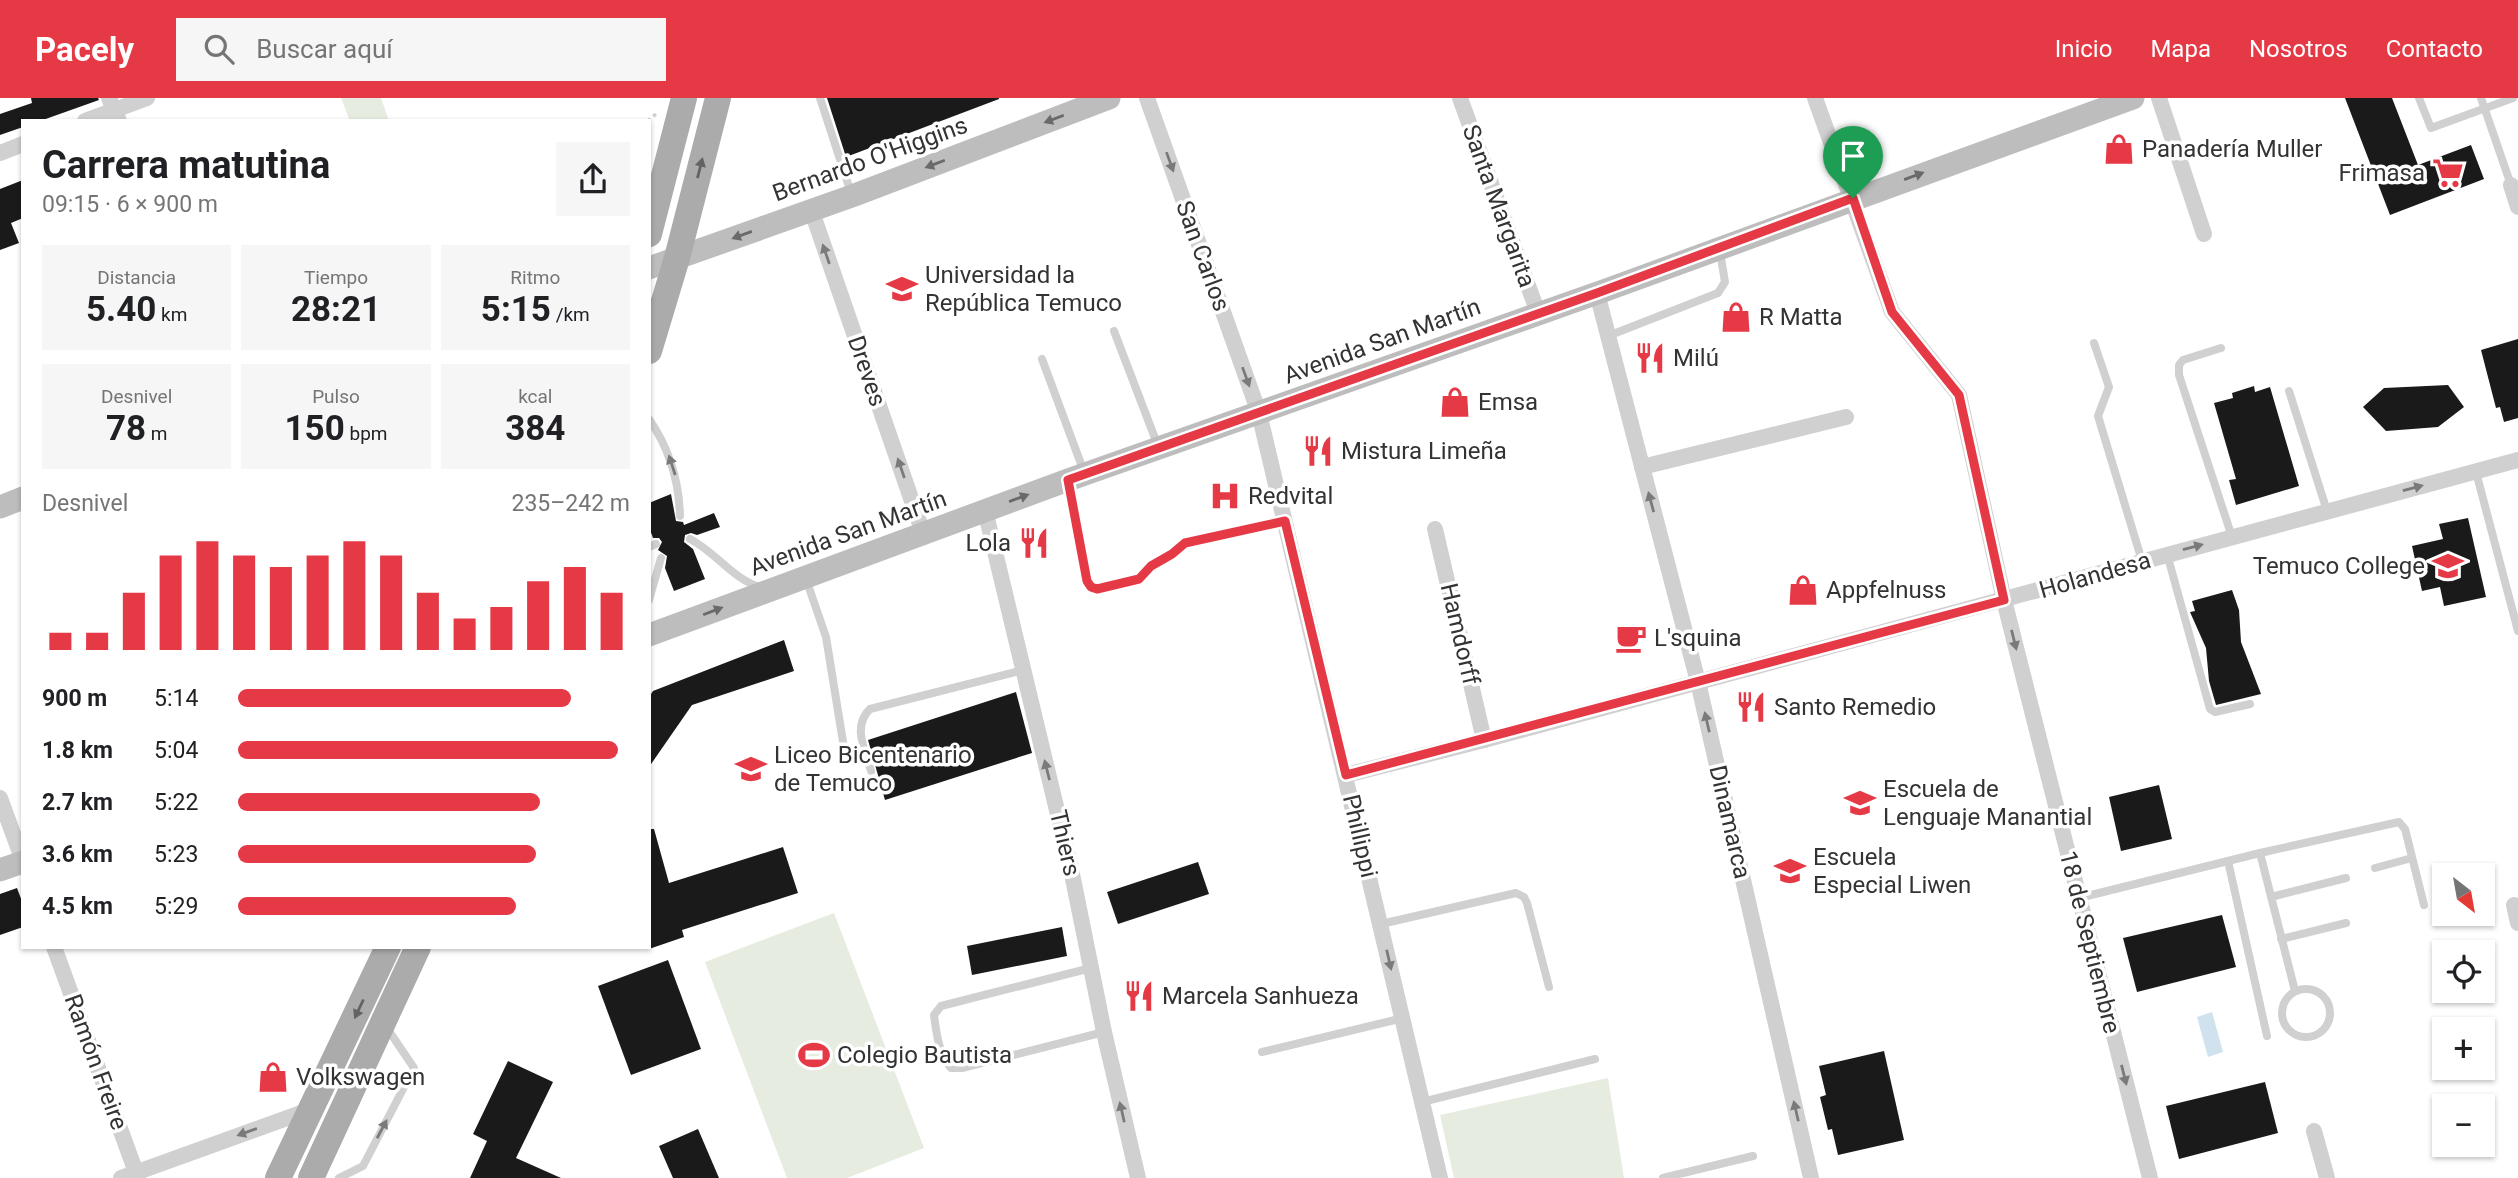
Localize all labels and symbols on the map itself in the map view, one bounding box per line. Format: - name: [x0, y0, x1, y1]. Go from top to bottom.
- street label: Bernardo O'Higgins: [769, 111, 971, 207]
- one-way arrow: [1043, 114, 1064, 125]
- street label: Santa Margarita: [1457, 121, 1541, 291]
- pin: [1823, 126, 1883, 198]
- shop icon: Panadería Muller: [2102, 132, 2136, 166]
- place label: Panadería Muller: [2142, 135, 2322, 163]
- one-way arrow: [1165, 152, 1176, 173]
- supermarket icon: Frimasa: [2431, 156, 2465, 190]
- one-way arrow: [695, 157, 706, 179]
- one-way arrow: [924, 159, 945, 170]
- place label: Frimasa: [2339, 159, 2425, 187]
- one-way arrow: [1904, 171, 1925, 182]
- street label: San Carlos: [1170, 197, 1236, 315]
- one-way arrow: [731, 229, 752, 240]
- one-way arrow: [820, 243, 831, 264]
- place label: Universidad la República Temuco: [925, 261, 1122, 317]
- school or university icon: Universidad la República Temuco: [885, 272, 919, 306]
- street label: Avenida San Martín: [1280, 292, 1484, 390]
- shop icon: R Matta: [1719, 300, 1753, 334]
- place label: R Matta: [1759, 303, 1843, 331]
- street label: Dreves: [842, 332, 892, 410]
- restaurant icon: Milú: [1633, 341, 1667, 375]
- place label: Milú: [1673, 344, 1719, 372]
- one-way arrow: [1241, 366, 1252, 387]
- shop icon: Emsa: [1438, 385, 1472, 419]
- place label: Emsa: [1478, 388, 1538, 416]
- restaurant icon: Mistura Limeña: [1301, 434, 1335, 468]
- place label: Mistura Limeña: [1341, 437, 1507, 465]
- one-way arrow: [666, 455, 676, 476]
- one-way arrow: [895, 458, 906, 479]
- hospital icon: Redvital: [1208, 479, 1242, 513]
- place label: Redvital: [1248, 482, 1333, 510]
- one-way arrow: [2402, 482, 2424, 493]
- street label: Avenida San Martín: [746, 484, 950, 582]
- one-way arrow: [1645, 491, 1656, 513]
- one-way arrow: [1008, 492, 1029, 503]
- restaurant icon: Lola: [1017, 526, 1051, 560]
- place label: Lola: [965, 529, 1011, 557]
- one-way arrow: [2182, 541, 2204, 552]
- street label: Holandesa: [2036, 546, 2154, 604]
- school or university icon: Temuco College: [2431, 549, 2465, 583]
- place label: Temuco College: [2253, 552, 2425, 580]
- shop icon: Appfelnuss: [1786, 573, 1820, 607]
- place label: Appfelnuss: [1826, 576, 1947, 604]
- street label: Hamdorff: [1435, 580, 1485, 688]
- one-way arrow: [703, 605, 724, 616]
- cafe icon: L'squina: [1614, 621, 1648, 655]
- place label: L'squina: [1654, 624, 1742, 652]
- one-way arrow: [2009, 630, 2020, 652]
- restaurant icon: Santo Remedio: [1734, 690, 1768, 724]
- place label: Santo Remedio: [1774, 693, 1936, 721]
- one-way arrow: [1701, 711, 1712, 733]
- place label: Liceo Bicentenario de Temuco: [774, 741, 972, 797]
- school or university icon: Liceo Bicentenario de Temuco: [734, 752, 768, 786]
- one-way arrow: [1041, 759, 1052, 781]
- street label: Dinamarca: [1703, 763, 1757, 881]
- place label: Escuela de Lenguaje Manantial: [1883, 775, 2092, 831]
- school or university icon: Escuela de Lenguaje Manantial: [1843, 786, 1877, 820]
- street label: Phillippi: [1337, 792, 1383, 880]
- street label: Thiers: [1044, 807, 1086, 879]
- place label: Escuela Especial Liwen: [1813, 843, 1971, 899]
- street label: 18 de Septiembre: [2054, 848, 2126, 1036]
- school or university icon: Escuela Especial Liwen: [1773, 854, 1807, 888]
- north arrow: [2432, 863, 2496, 926]
- one-way arrow: [1384, 949, 1395, 971]
- restaurant icon: Marcela Sanhueza: [1122, 979, 1156, 1013]
- place label: Marcela Sanhueza: [1162, 982, 1359, 1010]
- street label: Ramón Freire: [59, 991, 133, 1133]
- one-way arrow: [353, 998, 364, 1019]
- sports icon: Colegio Bautista: [797, 1038, 831, 1072]
- place label: Colegio Bautista: [837, 1041, 1012, 1069]
- shop icon: Volkswagen: [256, 1060, 290, 1094]
- place label: Volkswagen: [296, 1063, 425, 1091]
- one-way arrow: [2119, 1064, 2130, 1086]
- one-way arrow: [1117, 1100, 1128, 1122]
- one-way arrow: [1790, 1100, 1801, 1122]
- one-way arrow: [376, 1119, 388, 1139]
- one-way arrow: [237, 1127, 258, 1138]

